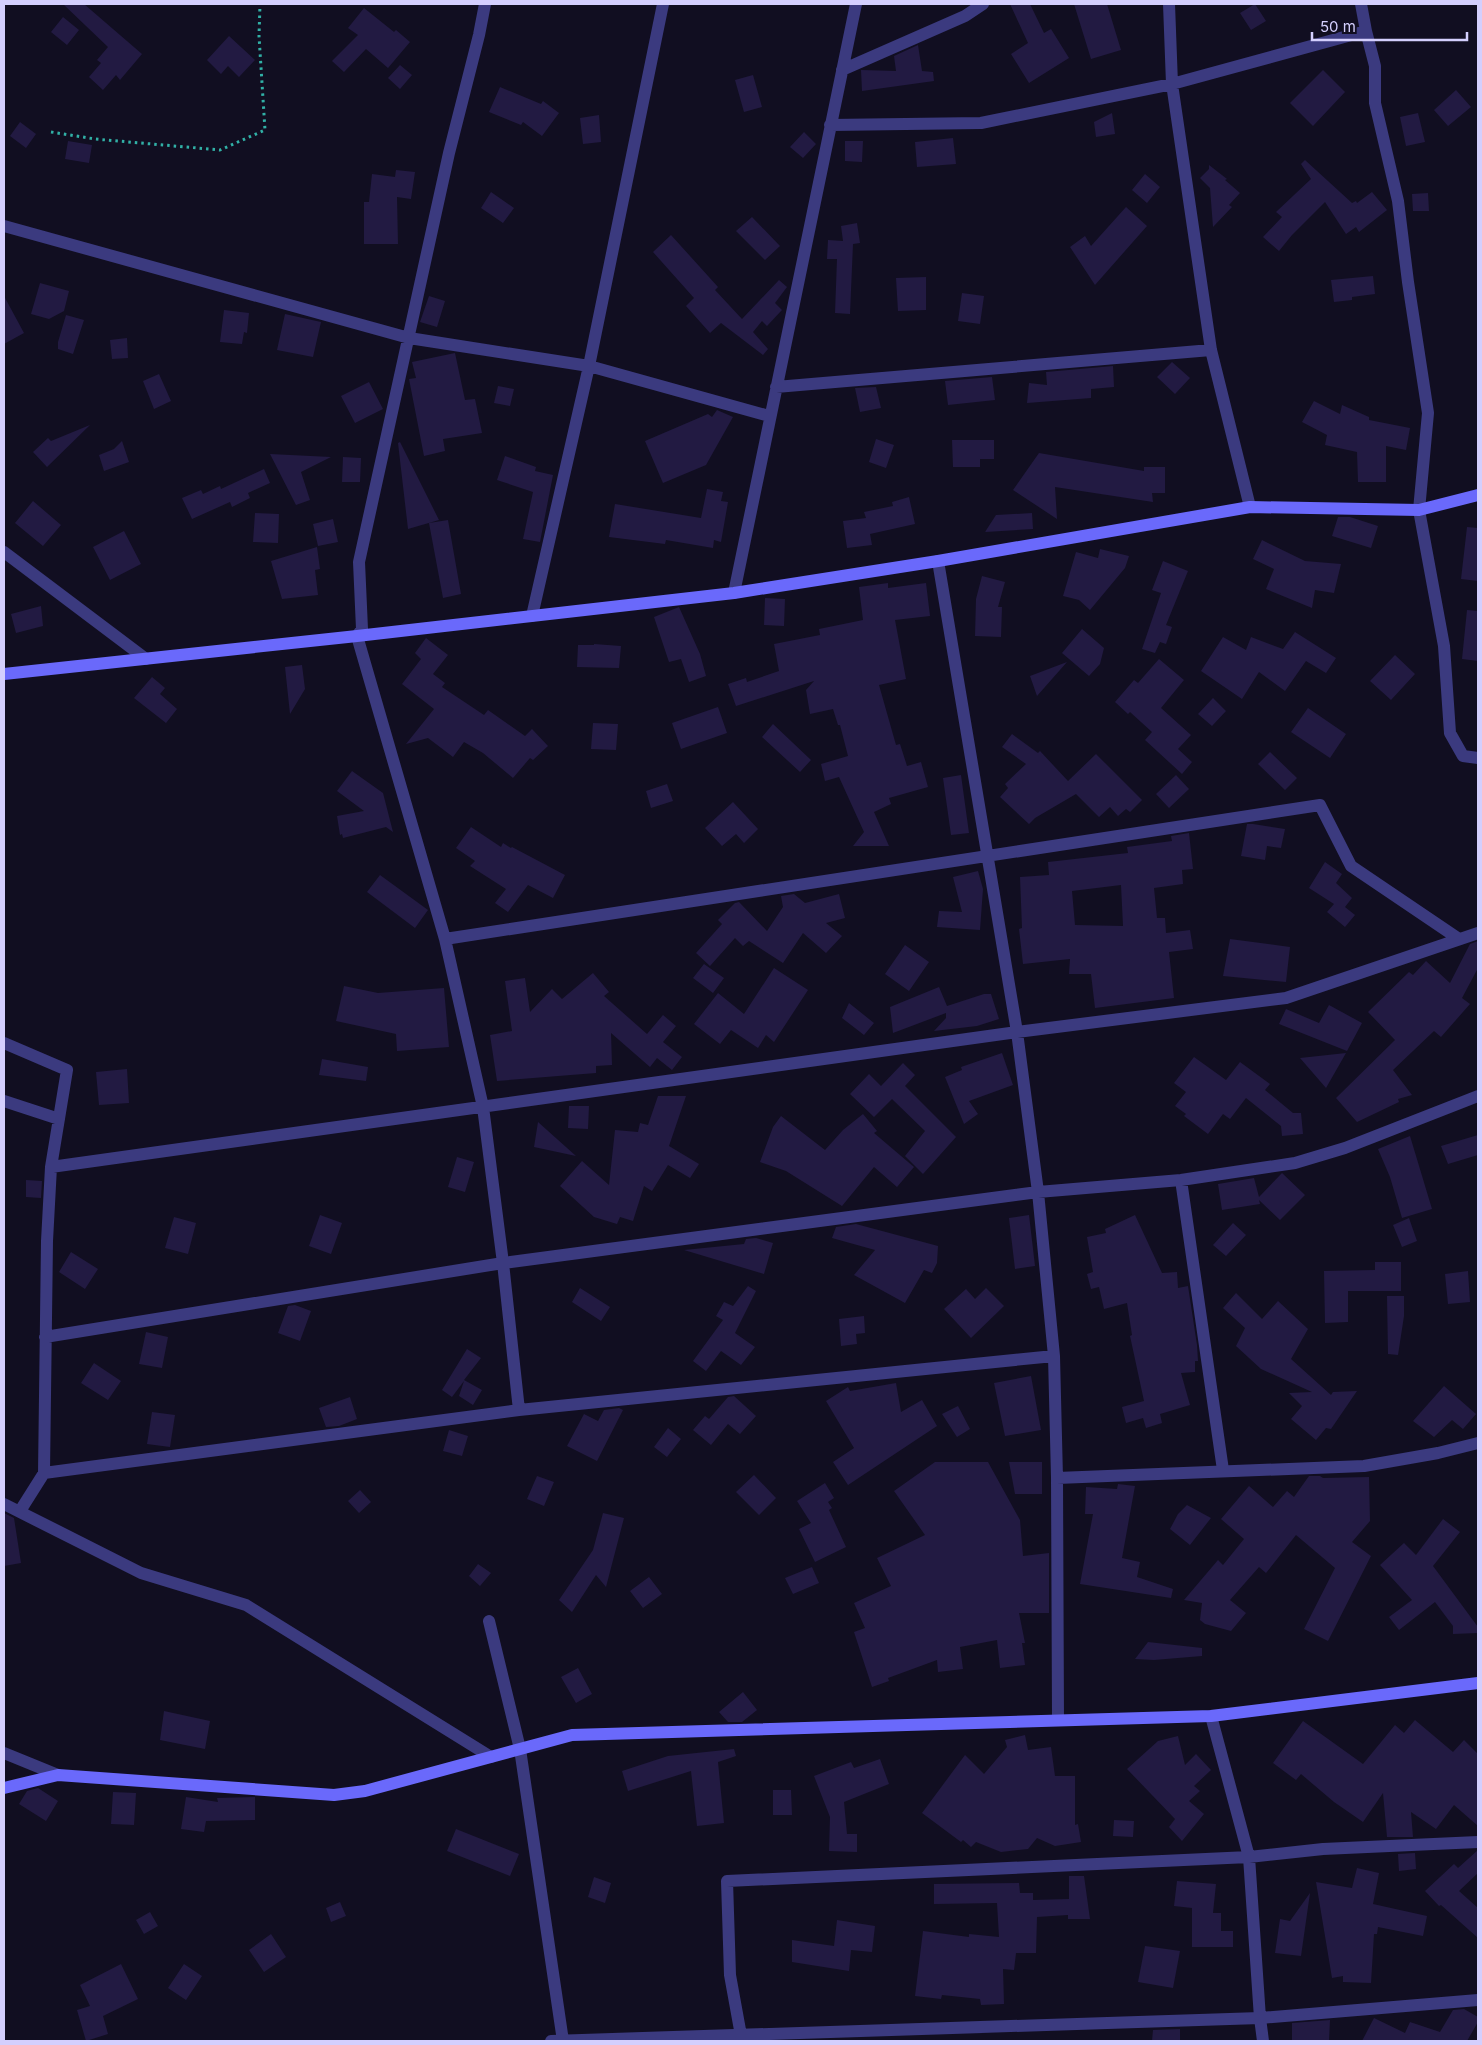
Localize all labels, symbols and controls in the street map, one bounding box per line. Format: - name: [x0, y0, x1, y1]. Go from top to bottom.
- scale bar: [1312, 10, 1467, 42]
- text: 50 m: [1320, 17, 1356, 36]

